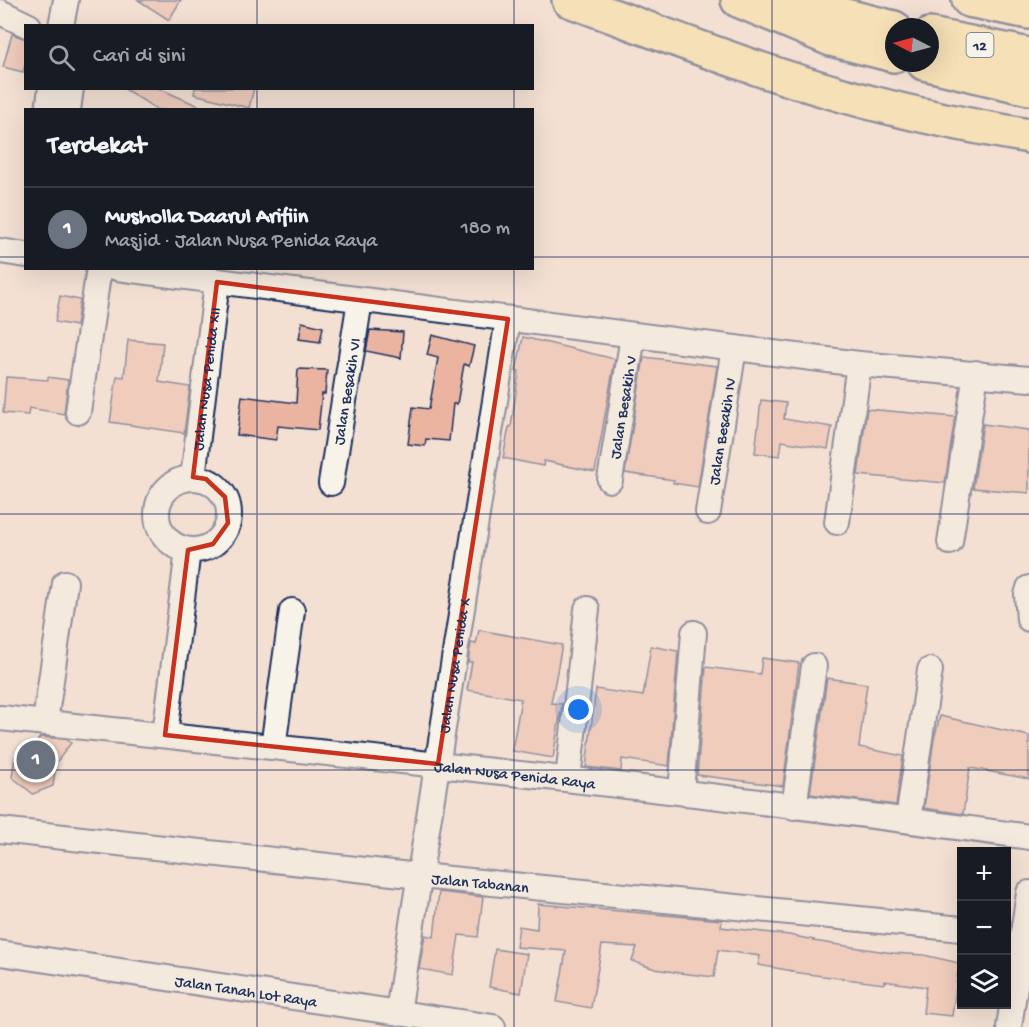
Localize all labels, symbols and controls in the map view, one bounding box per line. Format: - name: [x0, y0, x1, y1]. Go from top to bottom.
- north arrow: [885, 18, 939, 72]
- search box: [24, 24, 534, 90]
- road number: 12: [966, 33, 994, 57]
- icon: search: [45, 41, 78, 74]
- text: Cari di sini: [93, 44, 186, 70]
- text: Terdekat: [48, 132, 146, 163]
- text: Musholla Daarul Arifiin: [105, 205, 308, 231]
- text: 1: [63, 218, 72, 241]
- text: 180 m: [461, 218, 510, 241]
- text: Masjid · Jalan Nusa Penida Raya: [105, 231, 377, 254]
- street label: Jalan Nusa Penida XII: [190, 306, 227, 452]
- street label: Jalan Besakih VI: [331, 337, 367, 447]
- street label: Jalan Besakih V: [608, 354, 643, 460]
- street label: Jalan Besakih IV: [706, 377, 742, 486]
- street label: Jalan Nusa Penida X: [436, 596, 477, 735]
- your location: [564, 695, 593, 724]
- pin: 1: [16, 738, 56, 783]
- street label: Jalan Nusa Penida Raya: [433, 759, 597, 796]
- map controls: [957, 847, 1011, 1009]
- button: +: [957, 847, 1011, 901]
- street label: Jalan Tabanan: [430, 871, 530, 900]
- button: −: [957, 901, 1011, 955]
- button: layers: [957, 955, 1011, 1009]
- street label: Jalan Tanah Lot Raya: [173, 973, 319, 1014]

